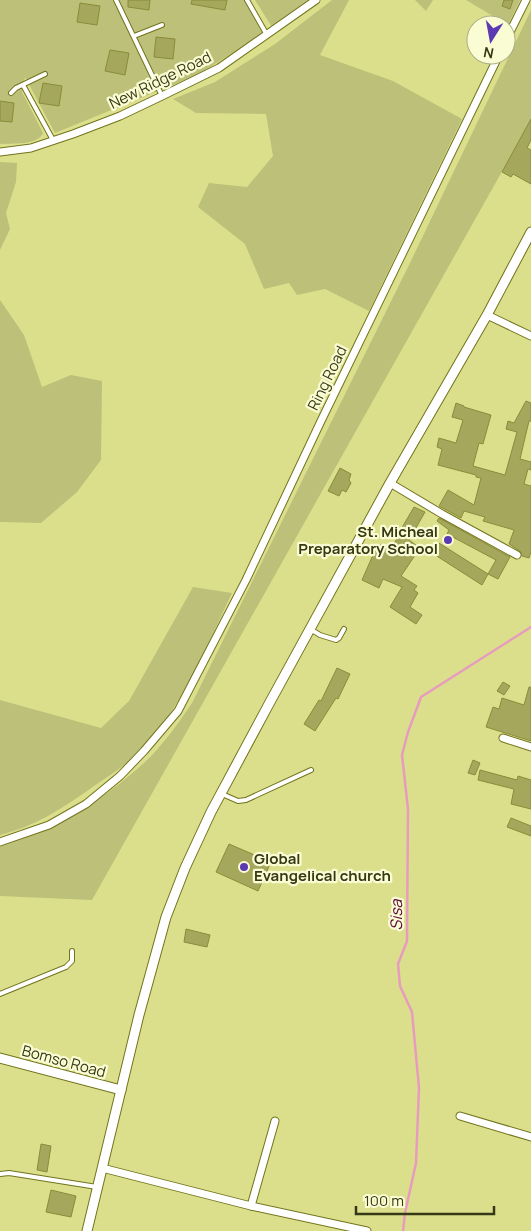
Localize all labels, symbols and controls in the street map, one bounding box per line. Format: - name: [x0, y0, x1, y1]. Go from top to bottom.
- north arrow: [466, 15, 516, 65]
- text: N: [482, 43, 495, 64]
- street label: New Ridge Road: [105, 46, 215, 114]
- street label: Ring Road: [302, 342, 352, 414]
- place label: St. Micheal Preparatory School: [298, 521, 438, 559]
- marker: St. Micheal Preparatory School: [442, 534, 454, 546]
- place label: Global Evangelical church: [254, 848, 391, 886]
- marker: Global Evangelical church: [238, 861, 250, 873]
- water label: Sisa: [385, 898, 407, 930]
- street label: Bomso Road: [20, 1040, 108, 1082]
- scale bar: [356, 1184, 494, 1216]
- text: 100 m: [364, 1190, 404, 1211]

